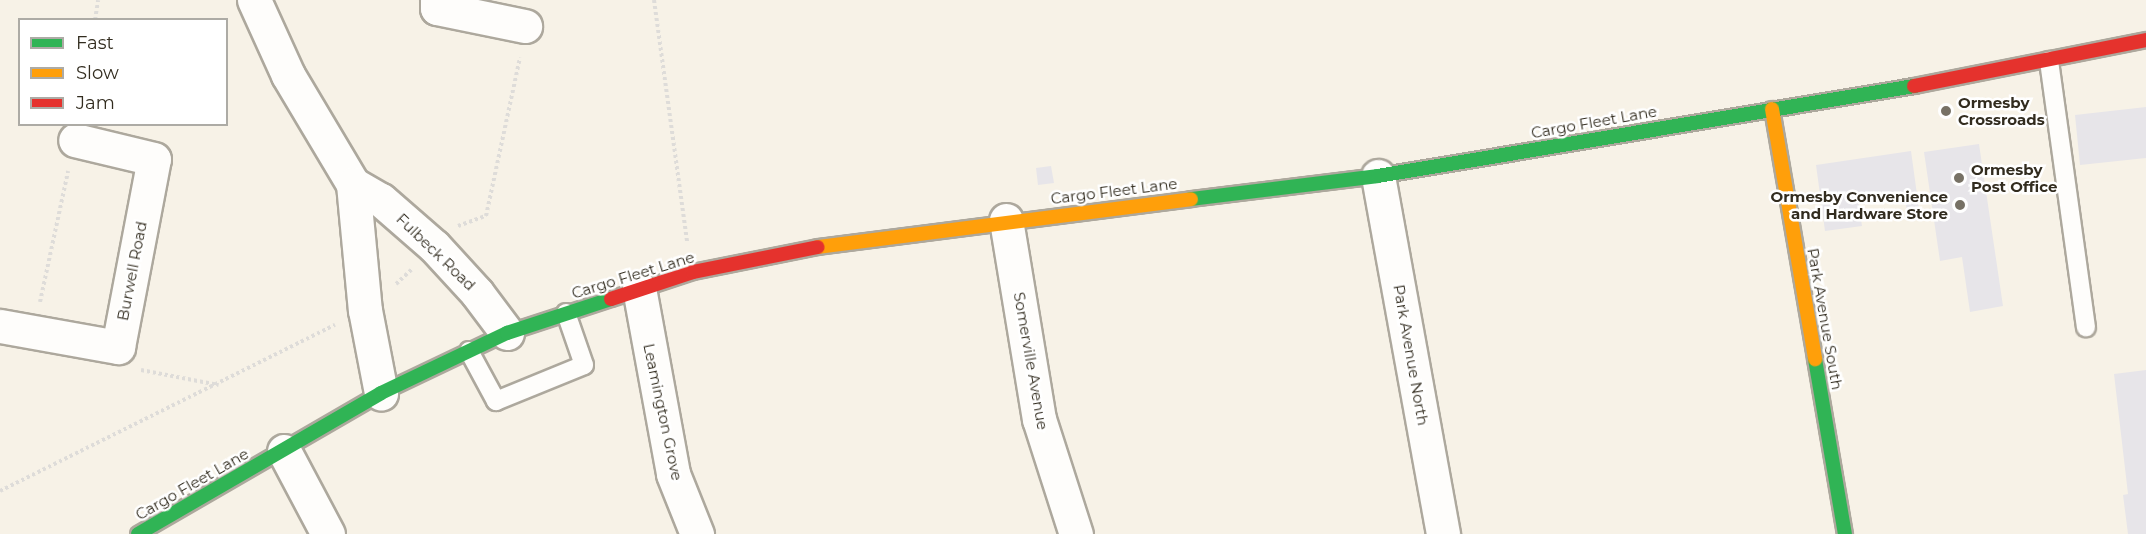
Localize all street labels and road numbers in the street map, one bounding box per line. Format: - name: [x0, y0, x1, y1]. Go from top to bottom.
- street label: Cargo Fleet Lane: [1530, 102, 1658, 142]
- street label: Cargo Fleet Lane: [1050, 174, 1178, 208]
- street label: Fulbeck Road: [393, 210, 479, 294]
- street label: Burwell Road: [114, 220, 150, 322]
- street label: Park Avenue South: [1804, 247, 1846, 391]
- street label: Cargo Fleet Lane: [569, 248, 697, 302]
- street label: Park Avenue North: [1390, 283, 1432, 427]
- street label: Somerville Avenue: [1010, 291, 1052, 431]
- street label: Leamington Grove: [640, 342, 686, 482]
- street label: Cargo Fleet Lane: [132, 444, 252, 524]

